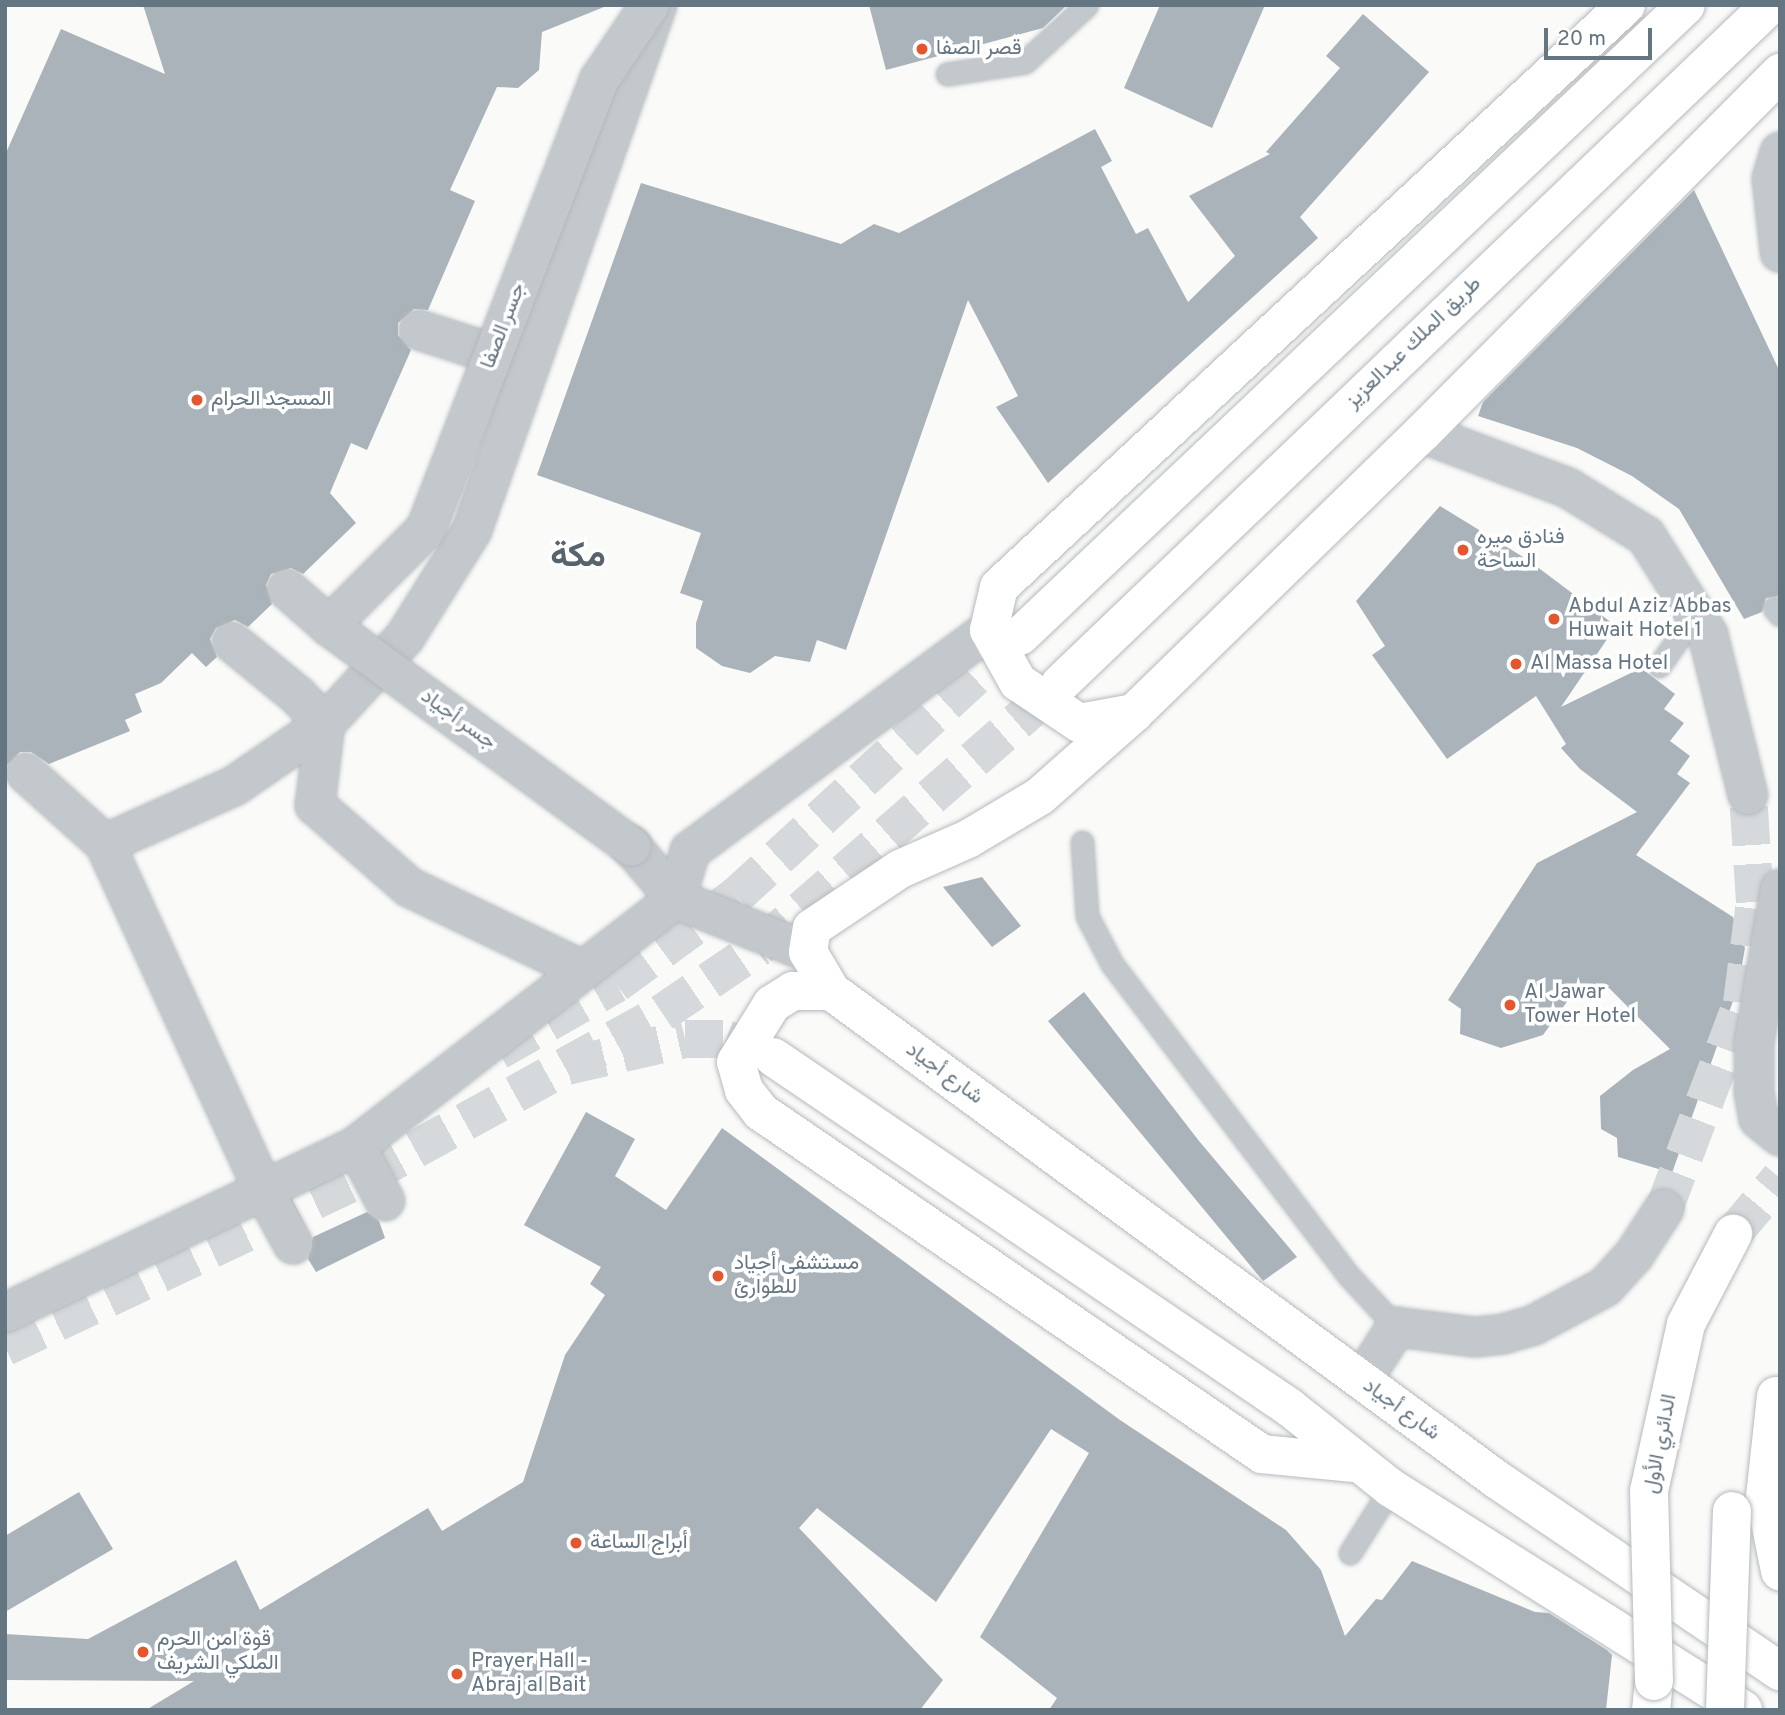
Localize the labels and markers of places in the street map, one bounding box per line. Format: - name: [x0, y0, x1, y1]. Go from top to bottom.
- place label: قصر الصفا: [936, 36, 1022, 62]
- marker: قصر الصفا: [914, 41, 930, 57]
- place label: المسجد الحرام: [211, 387, 331, 413]
- marker: المسجد الحرام: [189, 392, 205, 408]
- place label: فنادق ميره الساحة: [1477, 525, 1564, 575]
- marker: فنادق ميره الساحة: [1455, 542, 1471, 558]
- place label: Abdul Aziz Abbas Huwait Hotel 1: [1568, 594, 1733, 644]
- marker: Abdul Aziz Abbas Huwait Hotel 1: [1546, 611, 1562, 627]
- place label: Al Massa Hotel: [1530, 651, 1668, 677]
- marker: Al Massa Hotel: [1508, 656, 1524, 672]
- place label: Al Jawar Tower Hotel: [1524, 980, 1636, 1030]
- marker: Al Jawar Tower Hotel: [1502, 997, 1518, 1013]
- place label: مستشفى أجياد للطوارئ: [734, 1251, 859, 1301]
- marker: مستشفى أجياد للطوارئ: [708, 1266, 728, 1286]
- place label: أبراج الساعة: [590, 1530, 688, 1556]
- marker: أبراج الساعة: [568, 1535, 584, 1551]
- place label: قوة امن الحرم الملكي الشريف: [157, 1627, 279, 1677]
- marker: قوة امن الحرم الملكي الشريف: [135, 1644, 151, 1660]
- place label: Prayer Hall - Abraj al Bait: [471, 1649, 588, 1699]
- marker: Prayer Hall - Abraj al Bait: [449, 1666, 465, 1682]

